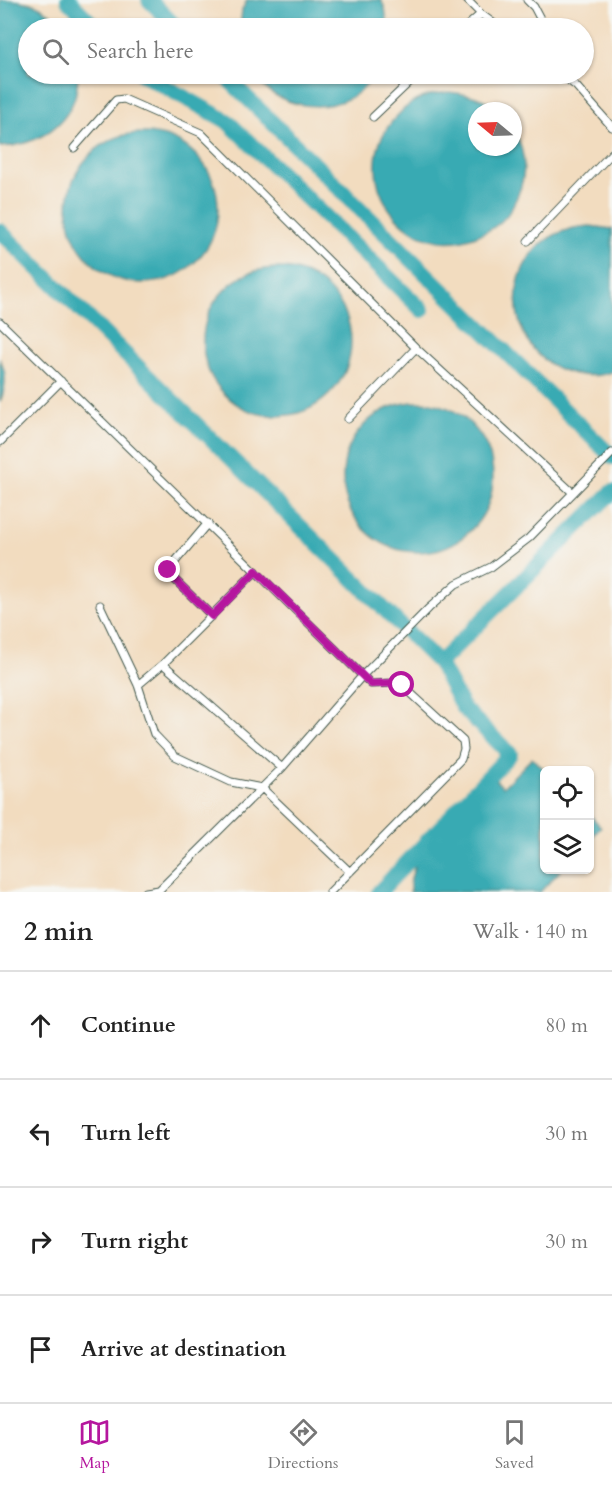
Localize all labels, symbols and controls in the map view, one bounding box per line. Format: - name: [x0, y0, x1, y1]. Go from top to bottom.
- search box: [18, 18, 594, 84]
- icon: search: [39, 35, 72, 68]
- text: Search here: [87, 36, 194, 66]
- north arrow: [468, 102, 522, 156]
- route end: [154, 556, 180, 582]
- route start: [388, 671, 414, 697]
- map controls: [540, 766, 594, 874]
- button: locate: [540, 766, 594, 820]
- button: layers: [540, 820, 594, 874]
- text: 2 min: [24, 914, 93, 949]
- text: Walk · 140 m: [473, 918, 588, 945]
- icon: ahead: [24, 1009, 57, 1042]
- text: Continue: [81, 1010, 176, 1040]
- text: 80 m: [545, 1012, 588, 1039]
- icon: left: [24, 1117, 57, 1150]
- text: Turn left: [81, 1118, 170, 1148]
- text: 30 m: [545, 1120, 588, 1147]
- icon: right: [24, 1225, 57, 1258]
- text: Turn right: [81, 1226, 188, 1256]
- text: 30 m: [545, 1228, 588, 1255]
- icon: arrive: [24, 1333, 57, 1366]
- text: Arrive at destination: [81, 1334, 286, 1364]
- tab: Map: [78, 1416, 111, 1474]
- tab: Directions: [268, 1416, 338, 1474]
- tab: Saved: [495, 1416, 534, 1474]

